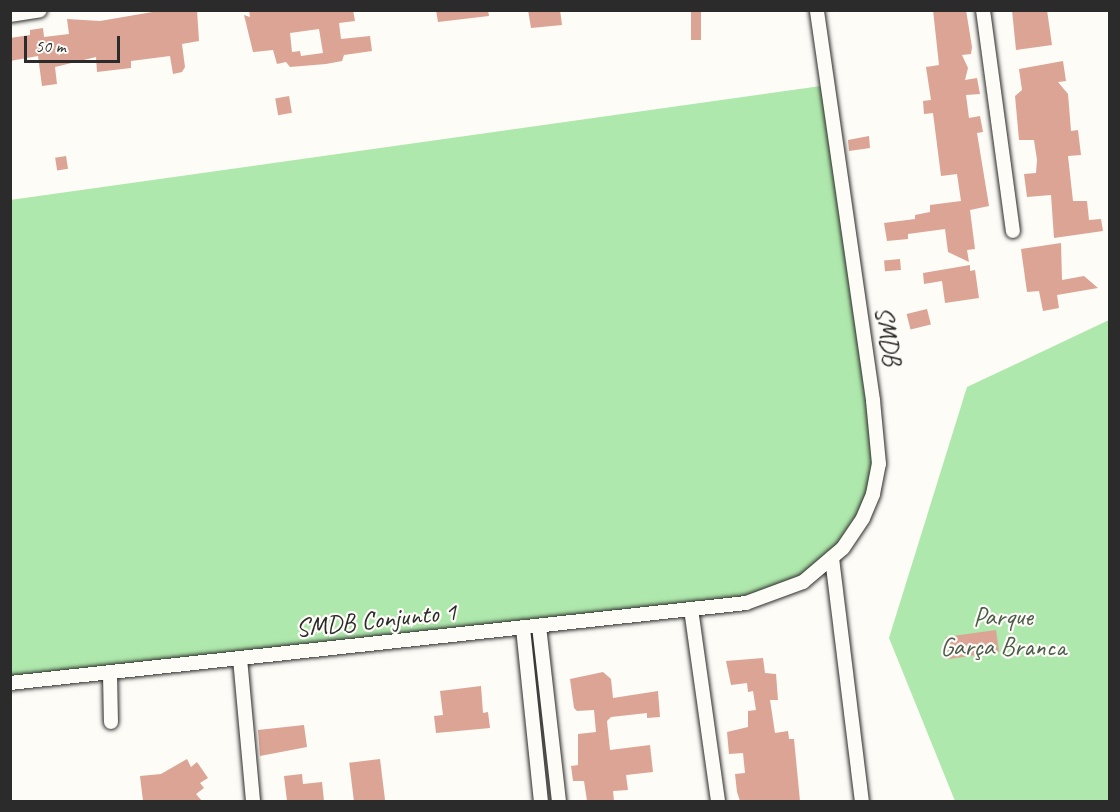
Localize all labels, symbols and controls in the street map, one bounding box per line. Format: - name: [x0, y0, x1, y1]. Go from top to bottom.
- scale bar: [27, 24, 123, 62]
- text: 50 m: [35, 35, 66, 57]
- street label: SMDB: [868, 304, 908, 368]
- street label: SMDB Conjunto 1: [294, 596, 458, 644]
- park label: Parque Garça Branca: [940, 601, 1066, 662]

